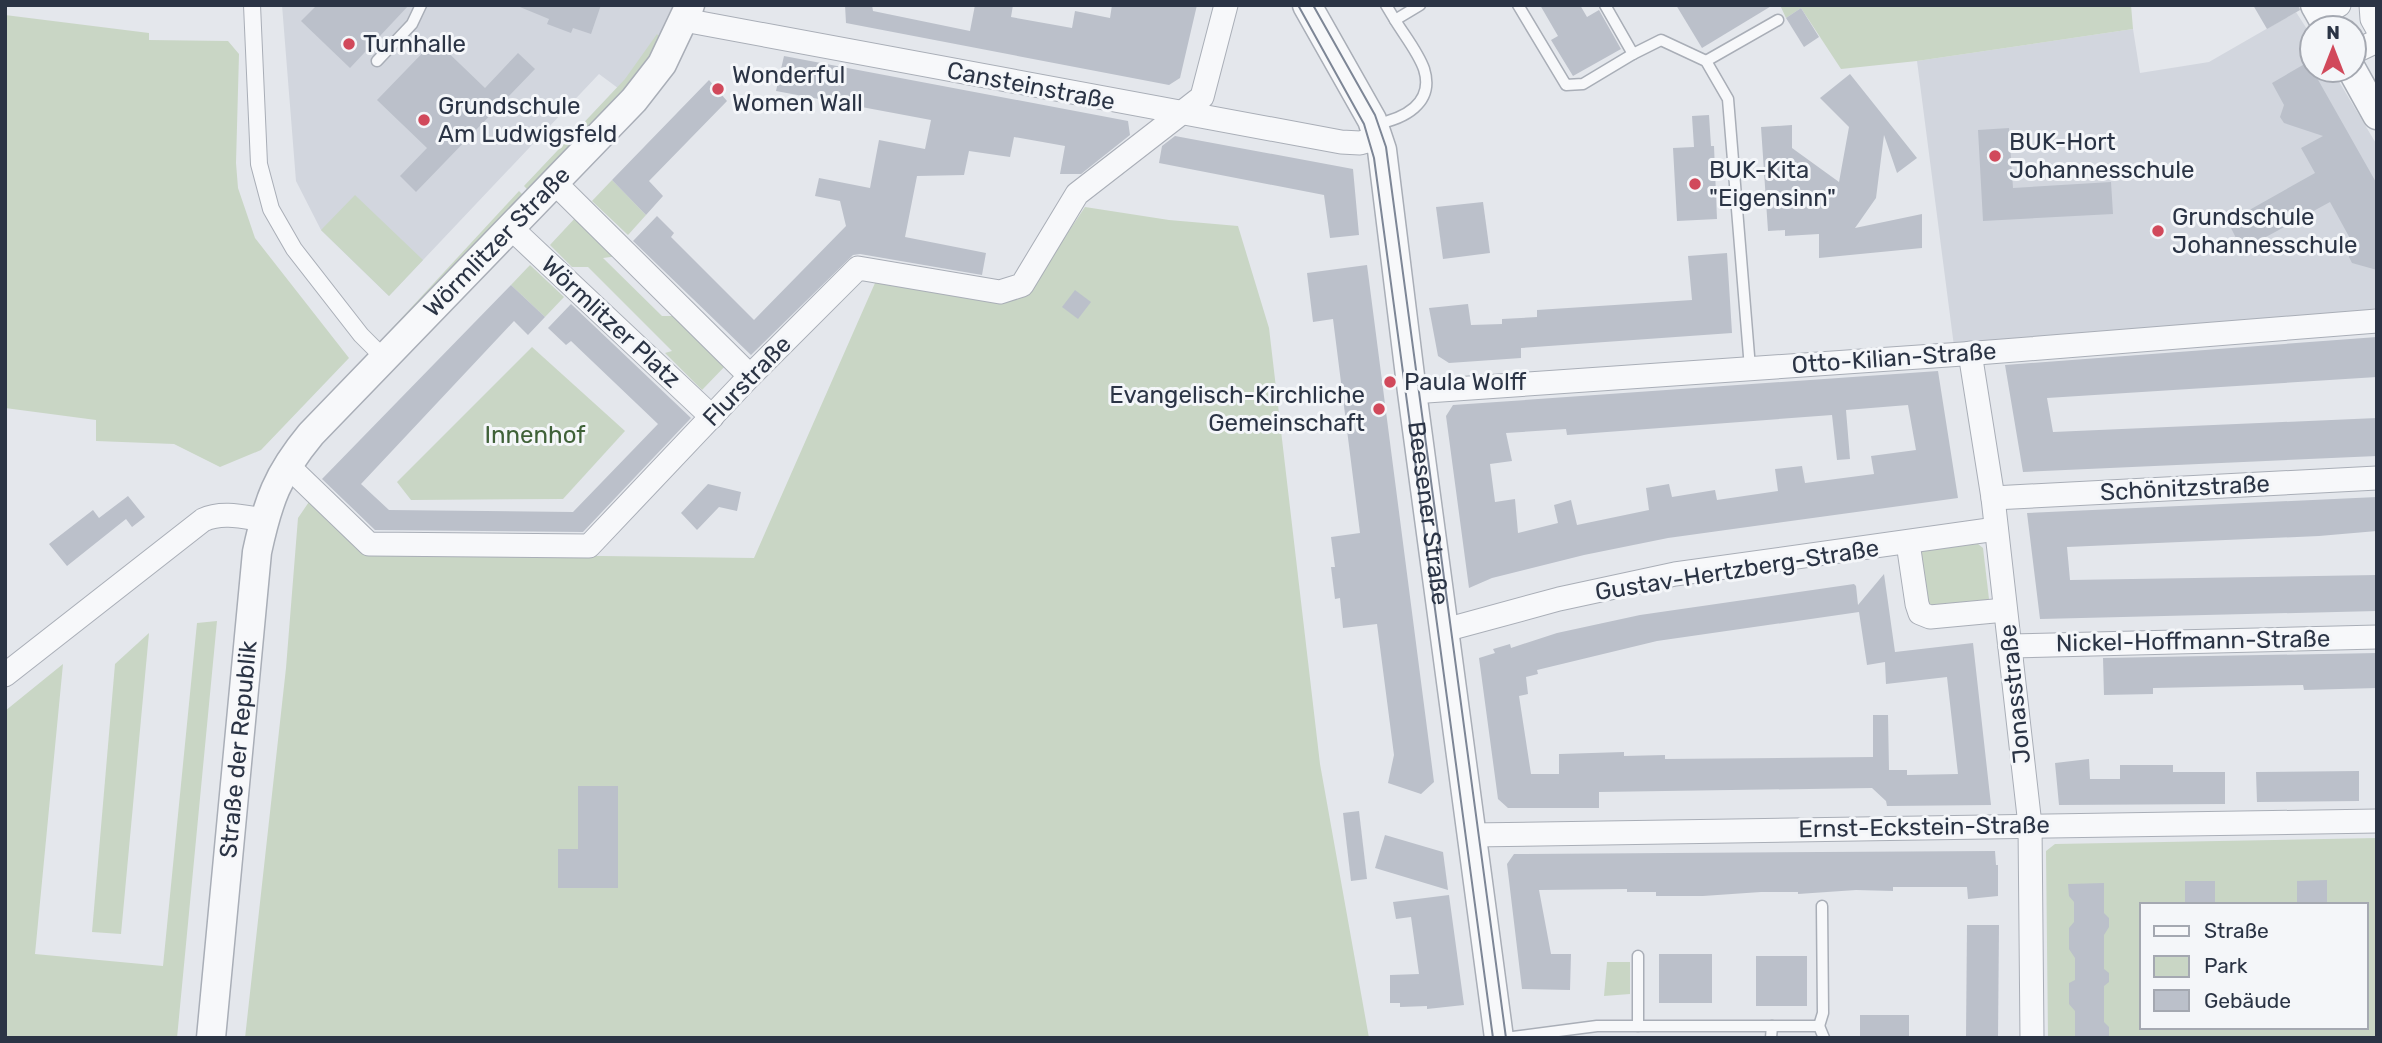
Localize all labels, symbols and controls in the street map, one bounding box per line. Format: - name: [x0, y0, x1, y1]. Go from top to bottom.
- north arrow: [2298, 14, 2368, 84]
- text: N: [2326, 21, 2340, 44]
- place label: Turnhalle: [363, 30, 466, 58]
- marker: Turnhalle: [341, 36, 357, 52]
- street label: Cansteinstraße: [945, 56, 1117, 116]
- place label: Wonderful Women Wall: [732, 61, 863, 117]
- marker: Wonderful Women Wall: [710, 81, 726, 97]
- place label: Grundschule Am Ludwigsfeld: [438, 92, 617, 148]
- marker: Grundschule Am Ludwigsfeld: [416, 112, 432, 128]
- place label: BUK-Hort Johannesschule: [2009, 128, 2194, 184]
- marker: BUK-Hort Johannesschule: [1987, 148, 2003, 164]
- place label: BUK-Kita "Eigensinn": [1709, 156, 1836, 212]
- street label: Wörmlitzer Straße: [418, 161, 576, 323]
- marker: BUK-Kita "Eigensinn": [1687, 176, 1703, 192]
- place label: Grundschule Johannesschule: [2172, 203, 2357, 259]
- marker: Grundschule Johannesschule: [2150, 223, 2166, 239]
- street label: Wörmlitzer Platz: [536, 250, 686, 394]
- street label: Flurstraße: [697, 330, 797, 432]
- street label: Otto-Kilian-Straße: [1791, 337, 1997, 379]
- place label: Paula Wolff: [1404, 368, 1527, 396]
- marker: Paula Wolff: [1382, 374, 1398, 390]
- place label: Evangelisch-Kirchliche Gemeinschaft: [1109, 381, 1365, 437]
- marker: Evangelisch-Kirchliche Gemeinschaft: [1371, 401, 1387, 417]
- street label: Beesener Straße: [1402, 420, 1455, 607]
- park label: Innenhof: [484, 421, 586, 449]
- street label: Schönitzstraße: [2099, 470, 2271, 506]
- street label: Gustav-Hertzberg-Straße: [1593, 534, 1881, 606]
- street label: Jonasstraße: [1994, 623, 2036, 765]
- street label: Nickel-Hoffmann-Straße: [2056, 625, 2330, 657]
- street label: Straße der Republik: [214, 639, 263, 859]
- street label: Ernst-Eckstein-Straße: [1798, 811, 2050, 843]
- legend: [2140, 903, 2368, 1029]
- text: Straße: [2204, 918, 2269, 943]
- text: Park: [2204, 953, 2248, 978]
- text: Gebäude: [2204, 988, 2291, 1013]

